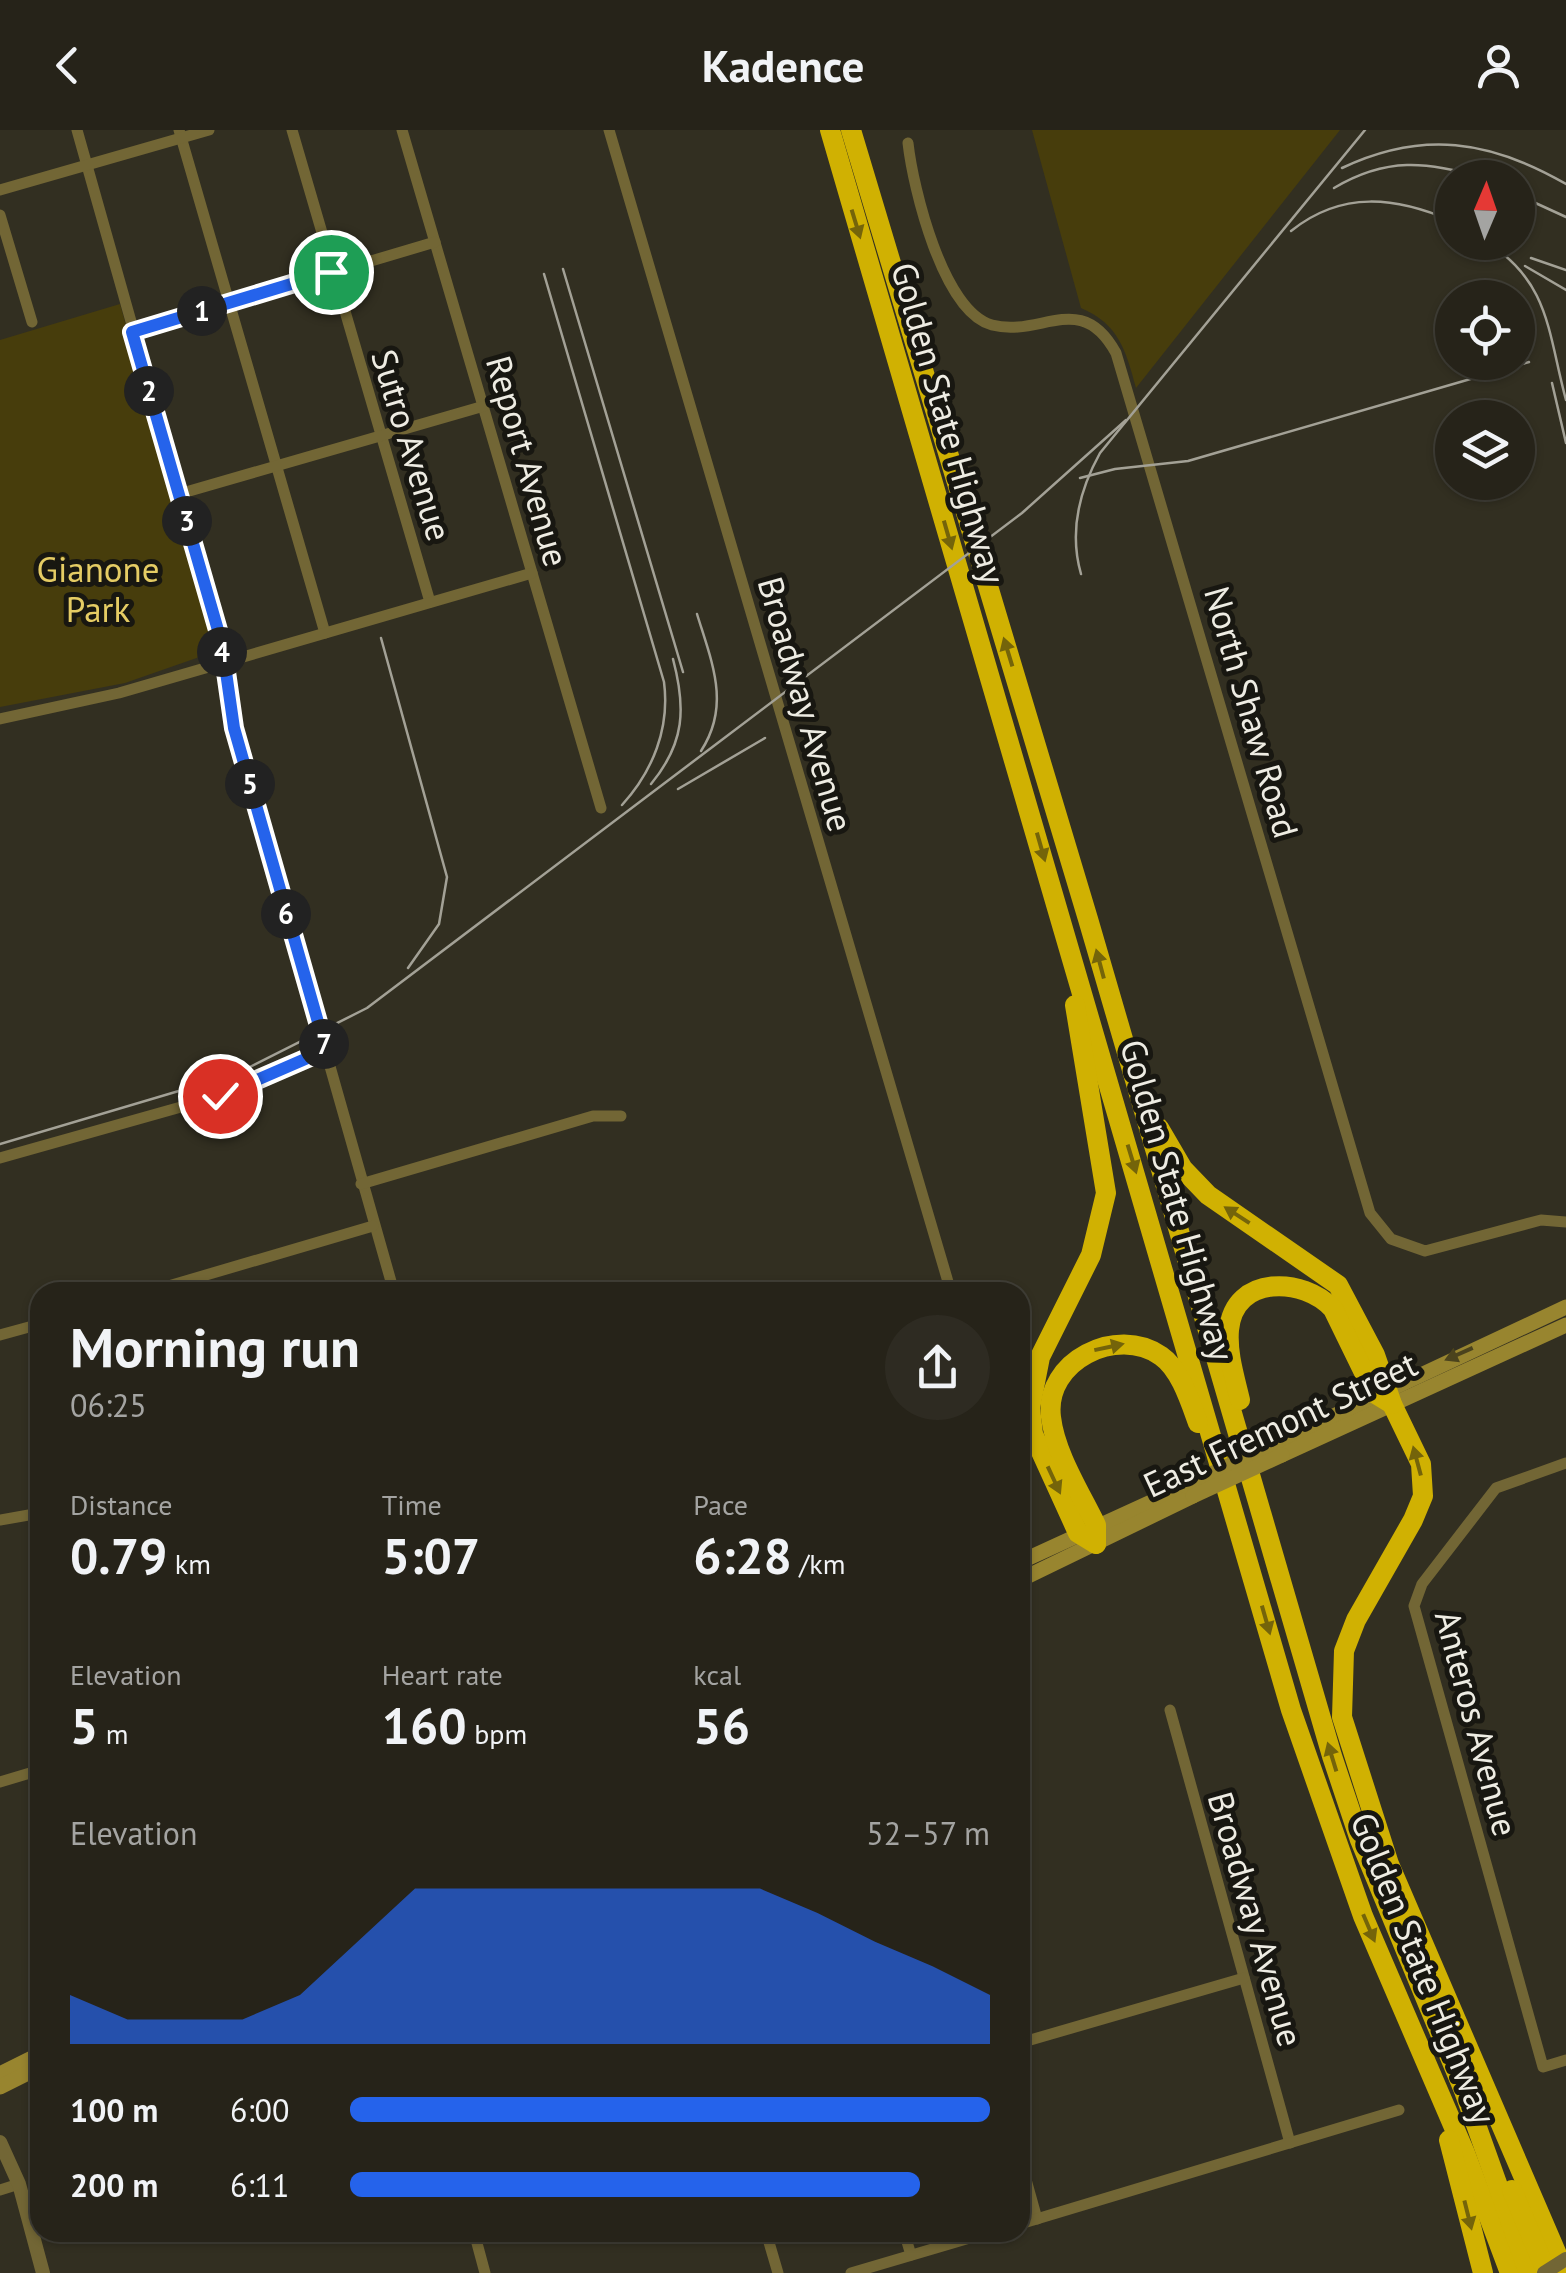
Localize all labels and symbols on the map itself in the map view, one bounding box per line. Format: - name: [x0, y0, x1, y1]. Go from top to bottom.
- north arrow: [1435, 160, 1535, 260]
- one-way arrow: [849, 209, 864, 240]
- pin: [289, 230, 374, 315]
- street label: Golden State Highway: [881, 257, 1017, 589]
- pin: 1: [177, 286, 227, 336]
- street label: Sutro Avenue: [361, 344, 463, 546]
- street label: Report Avenue: [476, 350, 580, 572]
- pin: 2: [124, 366, 174, 416]
- pin: 3: [162, 496, 212, 546]
- one-way arrow: [941, 520, 957, 551]
- park label: Gianone Park: [37, 546, 160, 632]
- street label: Broadway Avenue: [748, 571, 864, 837]
- street label: North Shaw Road: [1194, 581, 1310, 843]
- pin: 4: [197, 627, 247, 677]
- one-way arrow: [1000, 636, 1015, 667]
- pin: 5: [225, 759, 275, 809]
- one-way arrow: [1033, 832, 1049, 863]
- pin: 6: [261, 889, 311, 939]
- one-way arrow: [1092, 948, 1108, 979]
- pin: 7: [299, 1019, 349, 1069]
- street label: Golden State Highway: [1110, 1034, 1246, 1366]
- pin: [178, 1054, 263, 1139]
- one-way arrow: [1125, 1144, 1140, 1174]
- one-way arrow: [1224, 1206, 1251, 1224]
- one-way arrow: [1094, 1339, 1125, 1355]
- street label: East Fremont Street: [1136, 1340, 1424, 1508]
- one-way arrow: [1445, 1346, 1474, 1363]
- one-way arrow: [1409, 1445, 1425, 1476]
- one-way arrow: [1046, 1465, 1062, 1495]
- one-way arrow: [1259, 1605, 1274, 1636]
- street label: Anteros Avenue: [1425, 1605, 1529, 1841]
- one-way arrow: [1324, 1742, 1339, 1772]
- street label: Broadway Avenue: [1198, 1786, 1314, 2052]
- street label: Golden State Highway: [1340, 1805, 1508, 2131]
- one-way arrow: [1361, 1913, 1377, 1943]
- one-way arrow: [1461, 2200, 1477, 2231]

